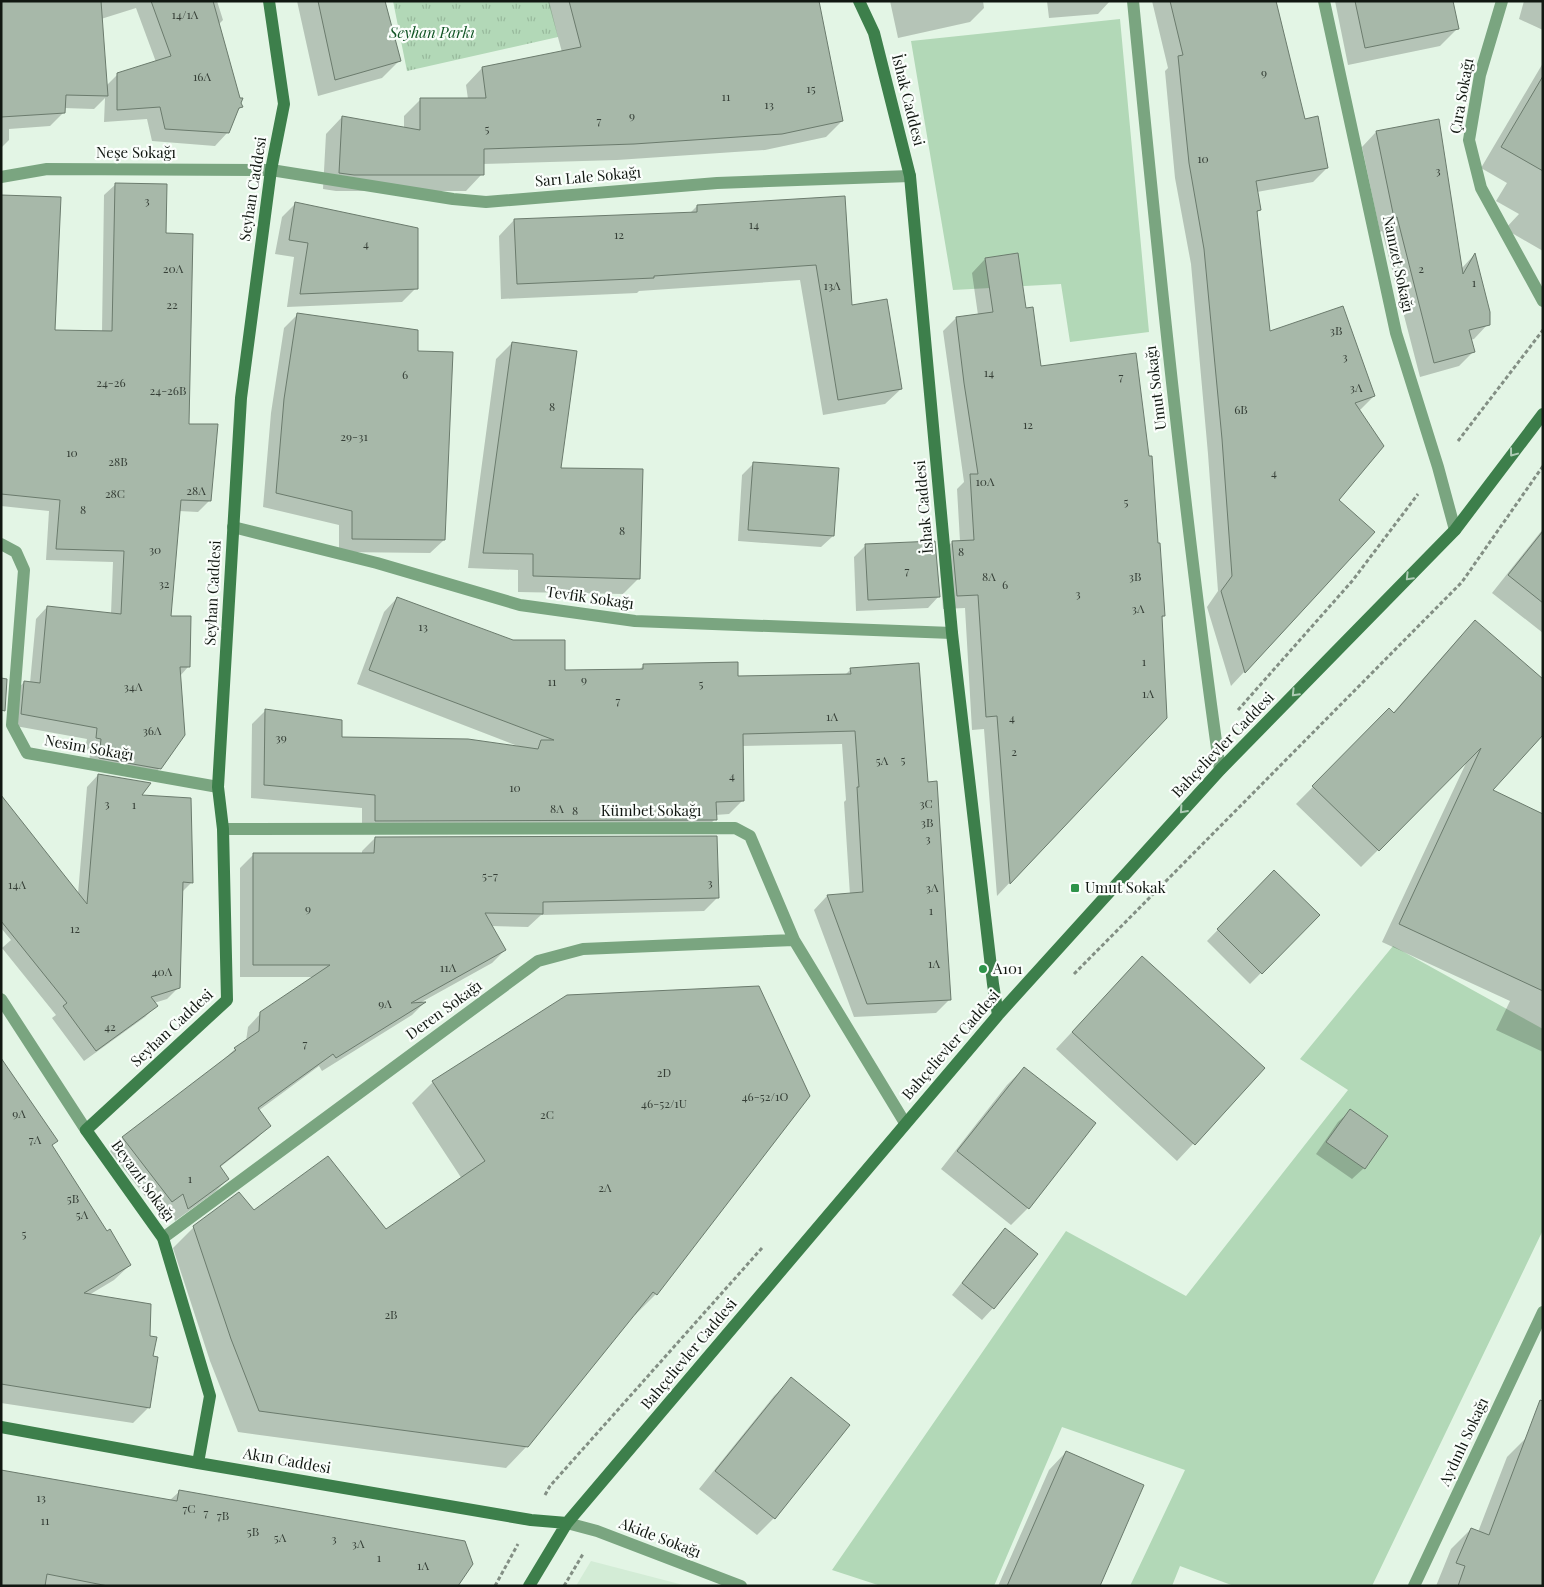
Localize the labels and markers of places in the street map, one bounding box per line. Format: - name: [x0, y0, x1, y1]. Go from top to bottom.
- place label: Umut Sokak: [1085, 877, 1167, 897]
- marker: Umut Sokak: [1069, 882, 1081, 894]
- place label: A101: [992, 958, 1023, 978]
- marker: A101: [977, 963, 989, 975]

